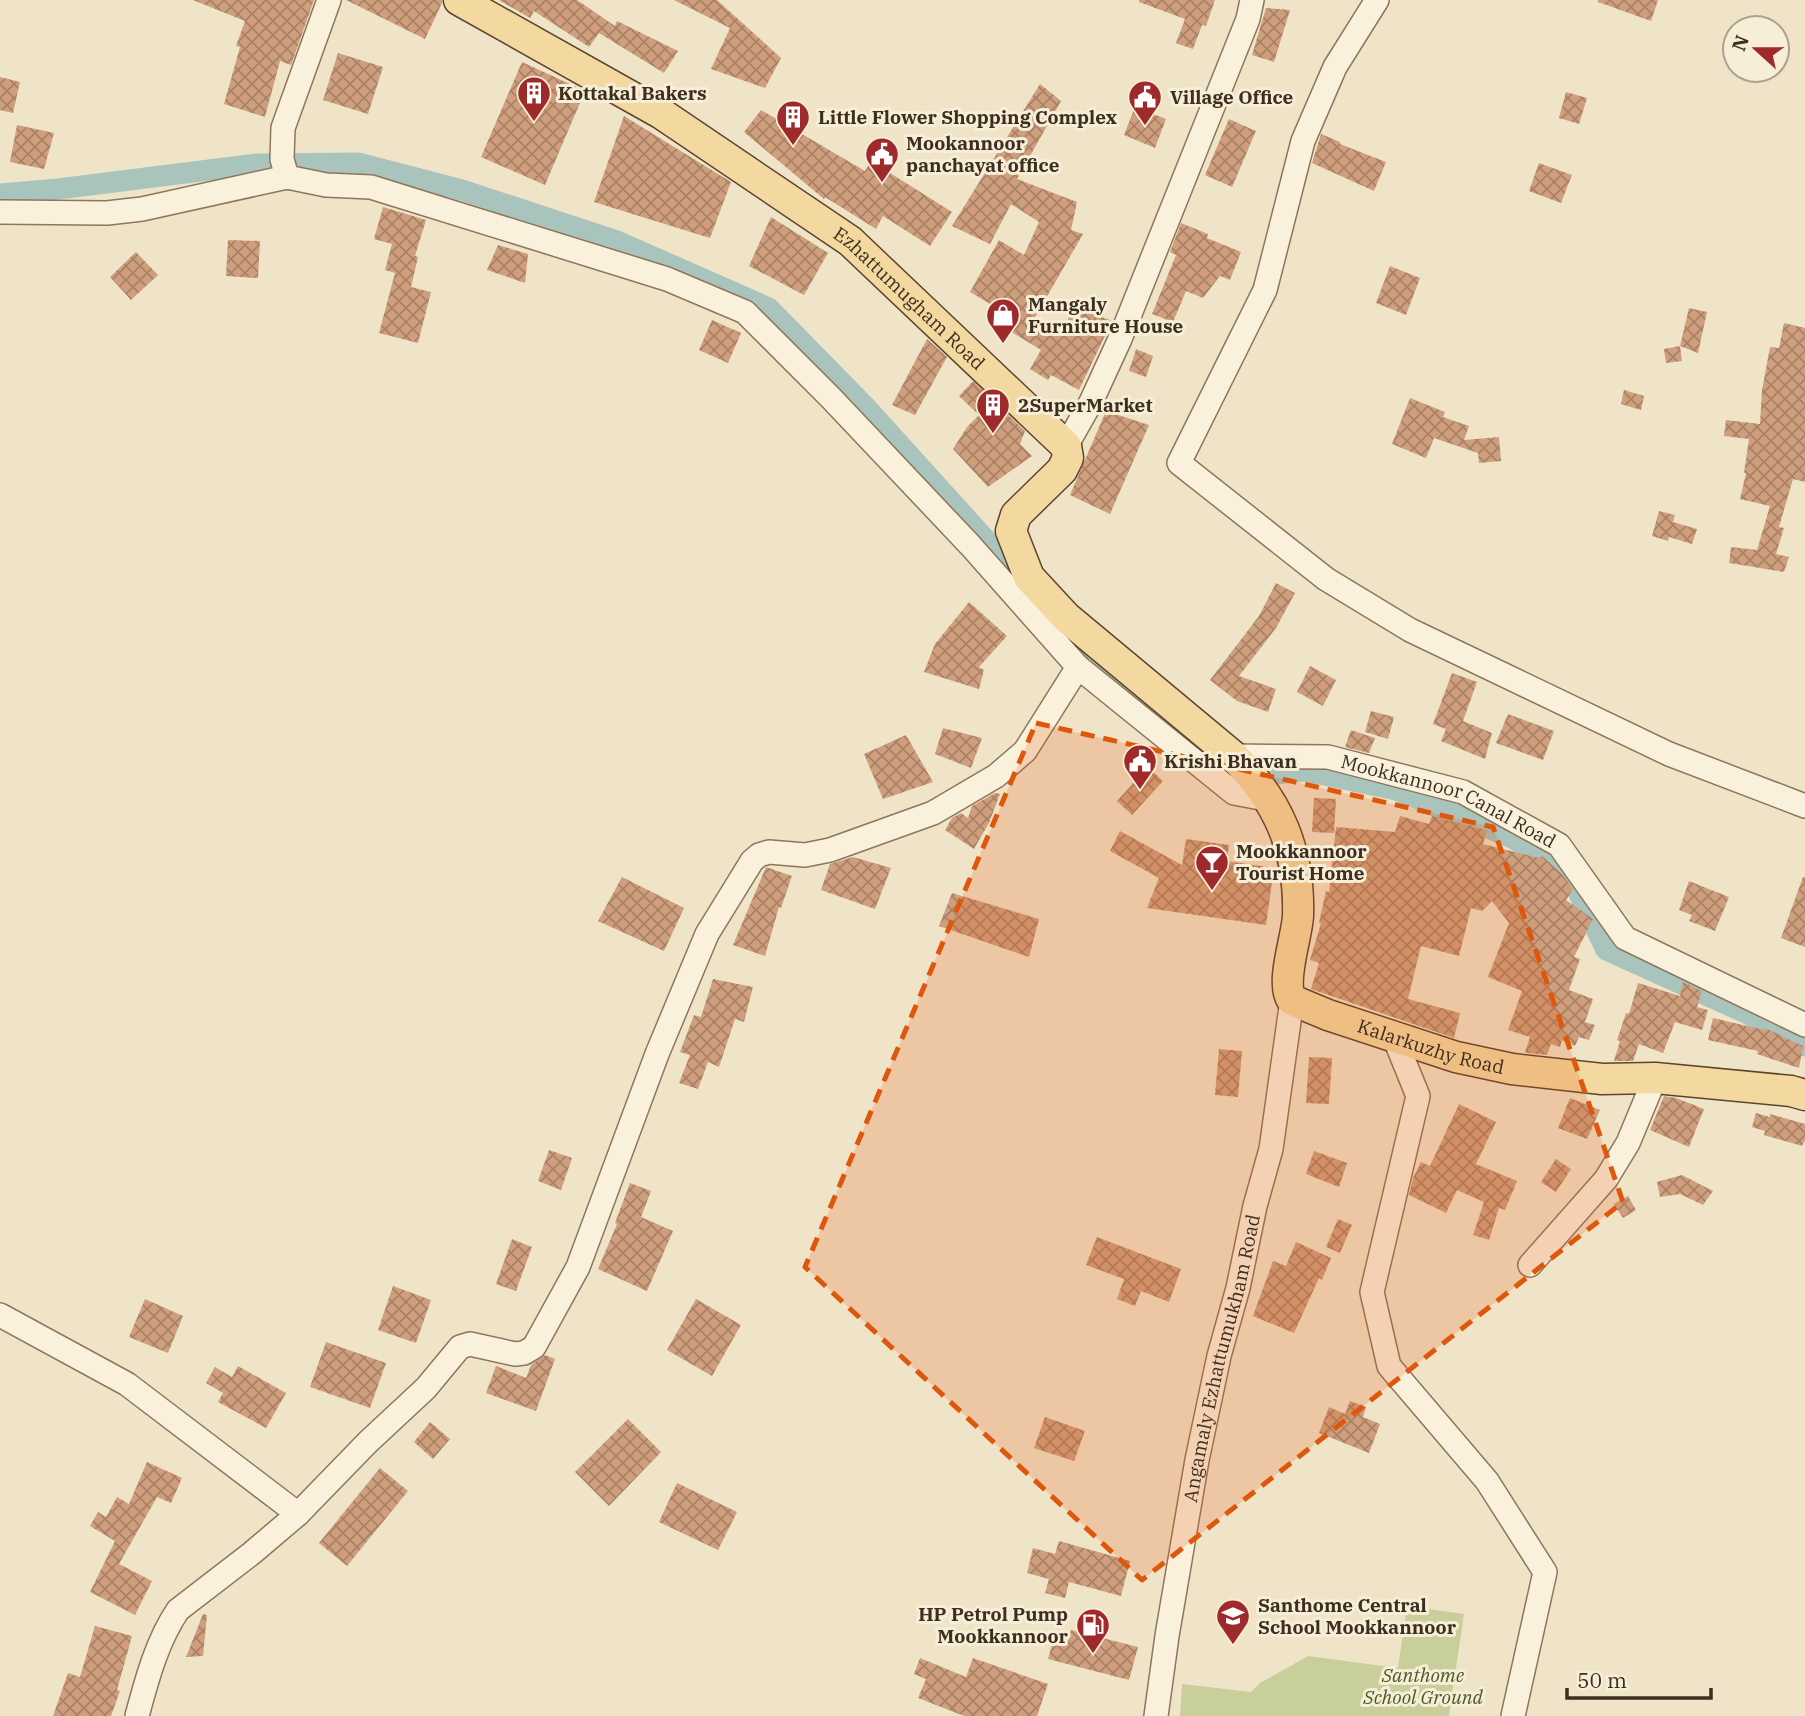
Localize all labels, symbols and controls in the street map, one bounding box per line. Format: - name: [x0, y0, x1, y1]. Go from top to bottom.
- north arrow: [1721, 14, 1791, 84]
- text: N: [1726, 32, 1754, 54]
- building icon: Kottakal Bakers: [515, 74, 553, 123]
- public building icon: Village Office: [1126, 78, 1164, 127]
- place label: Kottakal Bakers: [558, 81, 707, 105]
- place label: Village Office: [1170, 85, 1293, 109]
- building icon: Little Flower Shopping Complex: [774, 98, 812, 147]
- place label: Little Flower Shopping Complex: [818, 105, 1117, 129]
- place label: Mookannoor panchayat office: [906, 131, 1060, 177]
- public building icon: Mookannoor panchayat office: [863, 135, 901, 184]
- street label: Ezhattumugham Road: [829, 221, 990, 375]
- place label: Mangaly Furniture House: [1028, 292, 1184, 338]
- shop icon: Mangaly Furniture House: [984, 296, 1022, 345]
- building icon: 2SuperMarket: [974, 386, 1012, 435]
- place label: 2SuperMarket: [1018, 393, 1152, 417]
- public building icon: Krishi Bhavan: [1121, 742, 1159, 791]
- place label: Krishi Bhavan: [1164, 749, 1297, 773]
- street label: Mookkannoor Canal Road: [1338, 749, 1560, 853]
- place label: Mookkannoor Tourist Home: [1236, 839, 1367, 885]
- bar icon: Mookkannoor Tourist Home: [1193, 843, 1231, 892]
- street label: Kalarkuzhy Road: [1355, 1014, 1506, 1079]
- street label: Angamaly Ezhattumukham Road: [1178, 1212, 1265, 1504]
- place label: Santhome Central School Mookkannoor: [1258, 1593, 1457, 1639]
- school or university icon: Santhome Central School Mookkannoor: [1214, 1597, 1252, 1646]
- place label: HP Petrol Pump Mookkannoor: [918, 1602, 1069, 1648]
- fuel station icon: HP Petrol Pump Mookkannoor: [1074, 1606, 1112, 1655]
- scale bar: [1567, 1656, 1710, 1700]
- park label: Santhome School Ground: [1362, 1663, 1483, 1709]
- text: 50 m: [1577, 1666, 1627, 1694]

